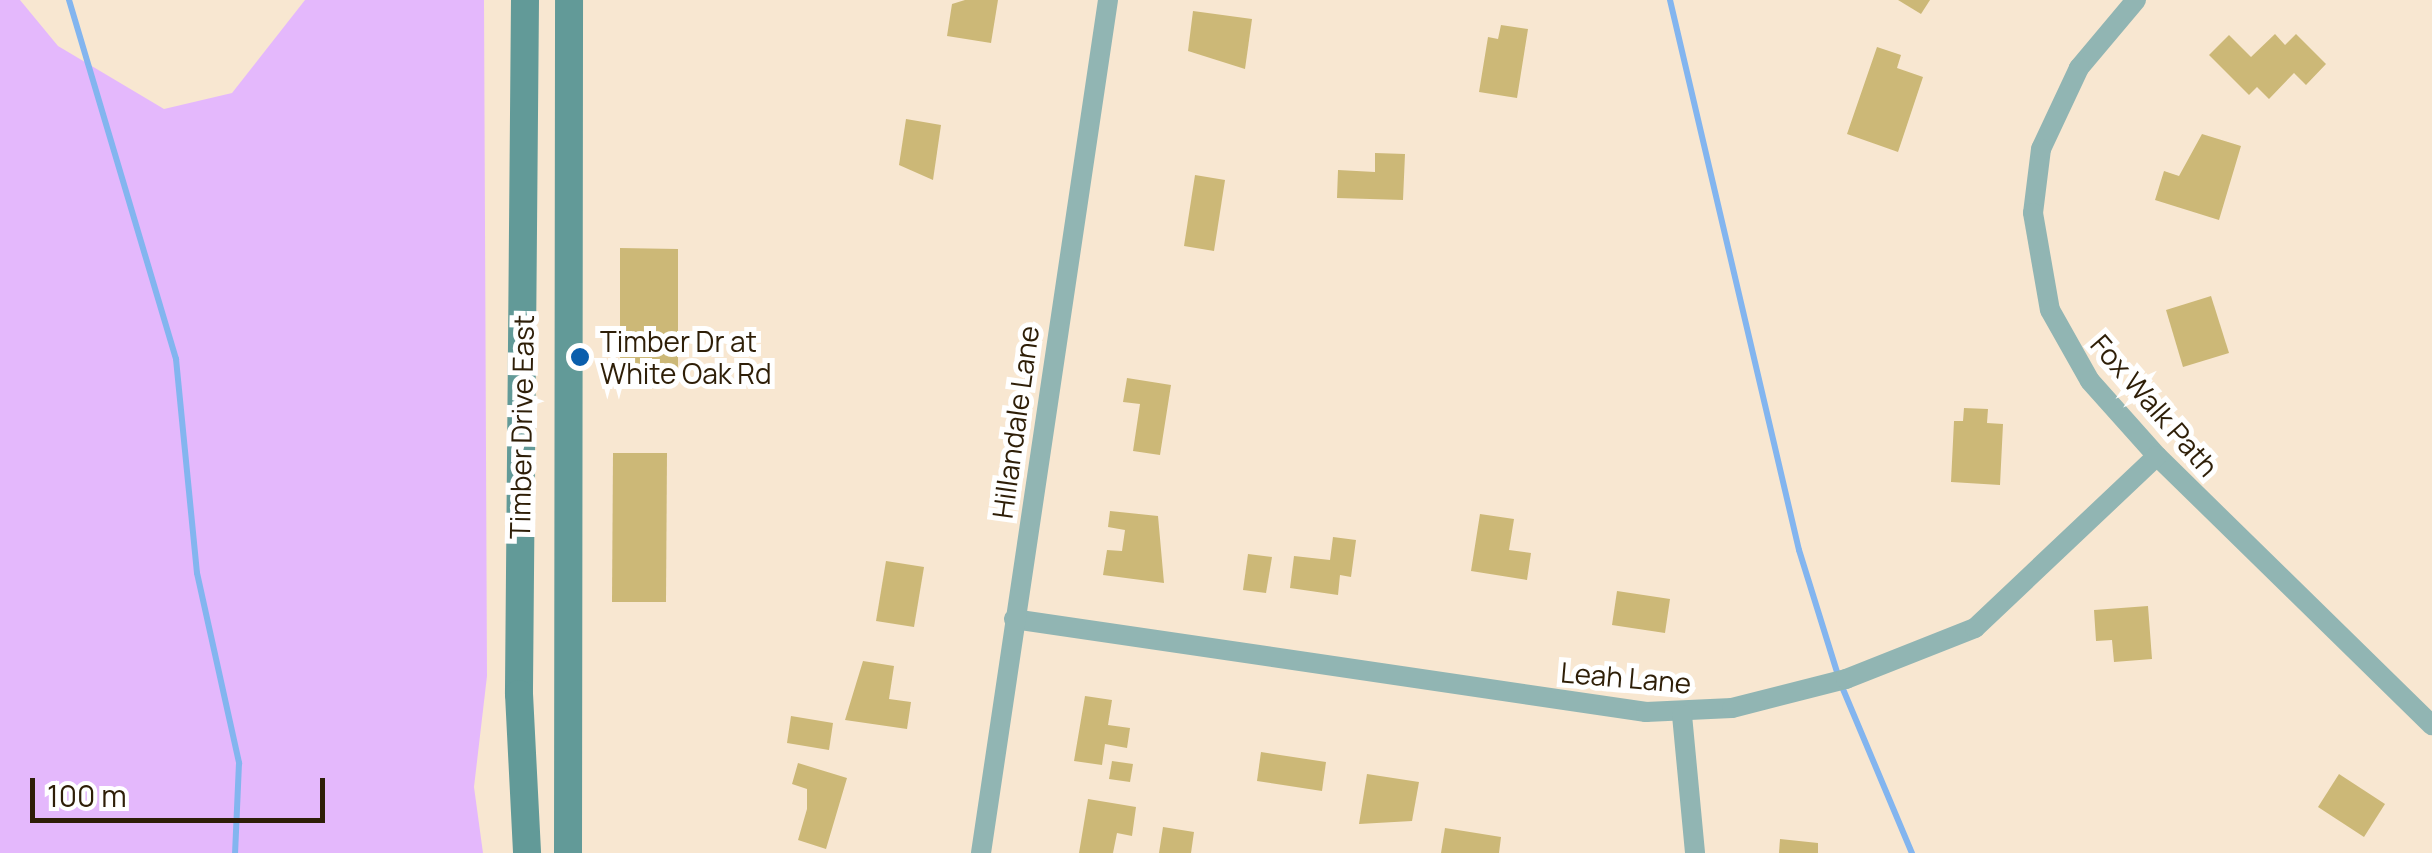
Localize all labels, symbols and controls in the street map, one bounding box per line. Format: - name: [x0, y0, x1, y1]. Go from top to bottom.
- street label: Timber Drive East: [502, 315, 540, 539]
- street label: Hillandale Lane: [985, 323, 1045, 521]
- place label: Timber Dr at White Oak Rd: [600, 324, 772, 390]
- street label: Fox Walk Path: [2084, 327, 2226, 483]
- marker: Timber Dr at White Oak Rd: [569, 346, 591, 368]
- street label: Leah Lane: [1559, 655, 1693, 699]
- scale bar: [35, 758, 330, 820]
- text: 100 m: [47, 775, 127, 816]

